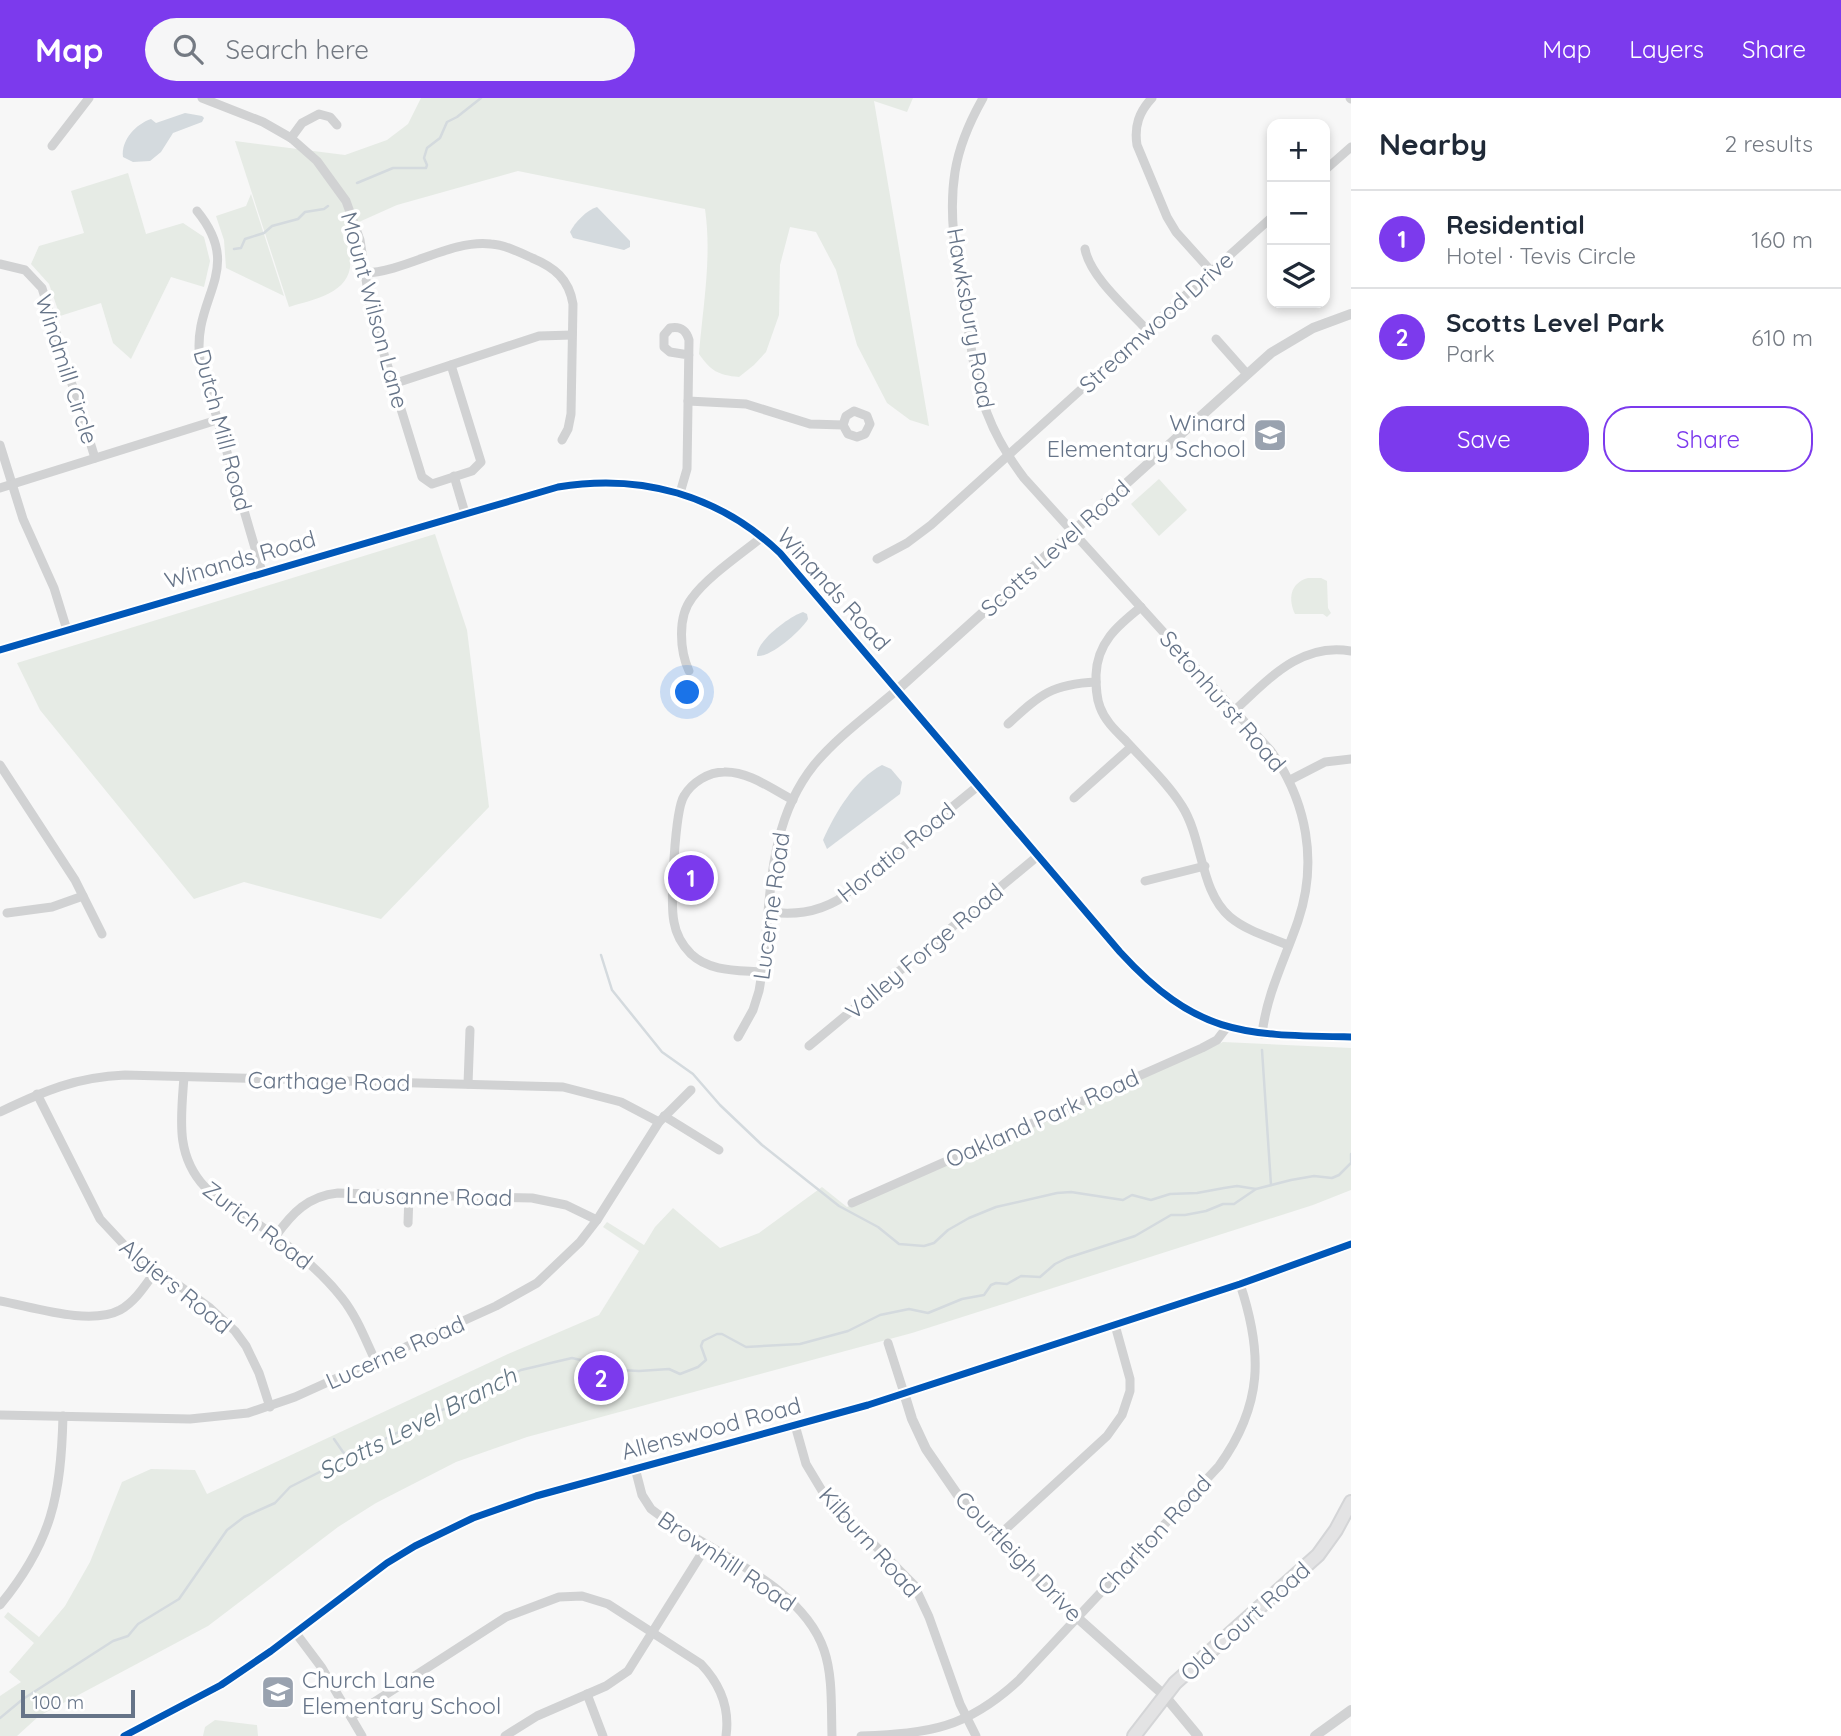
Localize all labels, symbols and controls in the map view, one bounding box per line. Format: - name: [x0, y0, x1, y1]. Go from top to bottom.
- search box: [145, 18, 635, 81]
- text: Map: [35, 29, 103, 70]
- icon: search: [169, 30, 207, 68]
- text: Search here: [225, 33, 369, 66]
- text: Map: [1542, 34, 1591, 64]
- text: Layers: [1629, 34, 1704, 64]
- text: Share: [1742, 34, 1806, 64]
- map controls: [1267, 119, 1330, 308]
- button: +: [1267, 119, 1330, 182]
- text: Nearby: [1379, 125, 1487, 163]
- text: 2 results: [1724, 129, 1813, 158]
- button: −: [1267, 182, 1330, 245]
- street label: Mount Wilson Lane: [335, 208, 415, 412]
- text: Residential: [1446, 208, 1585, 241]
- street label: Hawksbury Road: [941, 225, 1001, 411]
- text: 1: [1398, 225, 1406, 254]
- text: 160 m: [1751, 225, 1813, 254]
- text: Hotel · Tevis Circle: [1446, 241, 1636, 270]
- street label: Streamwood Drive: [1073, 245, 1239, 399]
- button: layers: [1267, 245, 1330, 308]
- street label: Windmill Circle: [29, 291, 105, 447]
- text: Scotts Level Park: [1446, 306, 1665, 339]
- text: 2: [1395, 323, 1409, 352]
- text: 610 m: [1751, 323, 1813, 352]
- text: Park: [1446, 339, 1495, 368]
- street label: Dutch Mill Road: [187, 346, 259, 514]
- button: Save: [1379, 406, 1589, 472]
- button: Share: [1603, 406, 1813, 472]
- place label: Winard Elementary School: [1047, 408, 1246, 463]
- school or university icon: Winard Elementary School: [1251, 416, 1289, 454]
- street label: Scotts Level Road: [974, 473, 1136, 623]
- street label: Winands Road: [771, 521, 897, 657]
- street label: Winands Road: [161, 524, 319, 594]
- street label: Setonhurst Road: [1154, 624, 1292, 778]
- your location: [670, 675, 704, 709]
- street label: Horatio Road: [831, 796, 961, 908]
- street label: Lucerne Road: [746, 830, 796, 982]
- pin: 1: [668, 852, 714, 904]
- street label: Valley Forge Road: [839, 877, 1009, 1025]
- street label: Oakland Park Road: [941, 1062, 1143, 1174]
- street label: Carthage Road: [247, 1065, 411, 1097]
- street label: Zurich Road: [197, 1174, 319, 1276]
- street label: Lausanne Road: [345, 1180, 513, 1212]
- street label: Algiers Road: [114, 1232, 238, 1340]
- street label: Lucerne Road: [321, 1309, 469, 1395]
- pin: 2: [578, 1352, 624, 1404]
- water label: Scotts Level Branch: [313, 1360, 521, 1486]
- street label: Allenswood Road: [618, 1390, 804, 1466]
- street label: Charlton Road: [1091, 1469, 1217, 1601]
- street label: Kilburn Road: [813, 1481, 927, 1603]
- street label: Courtleigh Drive: [949, 1485, 1089, 1627]
- street label: Brownhill Road: [653, 1504, 801, 1618]
- street label: Old Court Road: [1174, 1555, 1316, 1687]
- place label: Church Lane Elementary School: [302, 1665, 501, 1720]
- school or university icon: Church Lane Elementary School: [259, 1673, 297, 1711]
- scale bar: [21, 1687, 135, 1719]
- text: 100 m: [32, 1690, 84, 1714]

